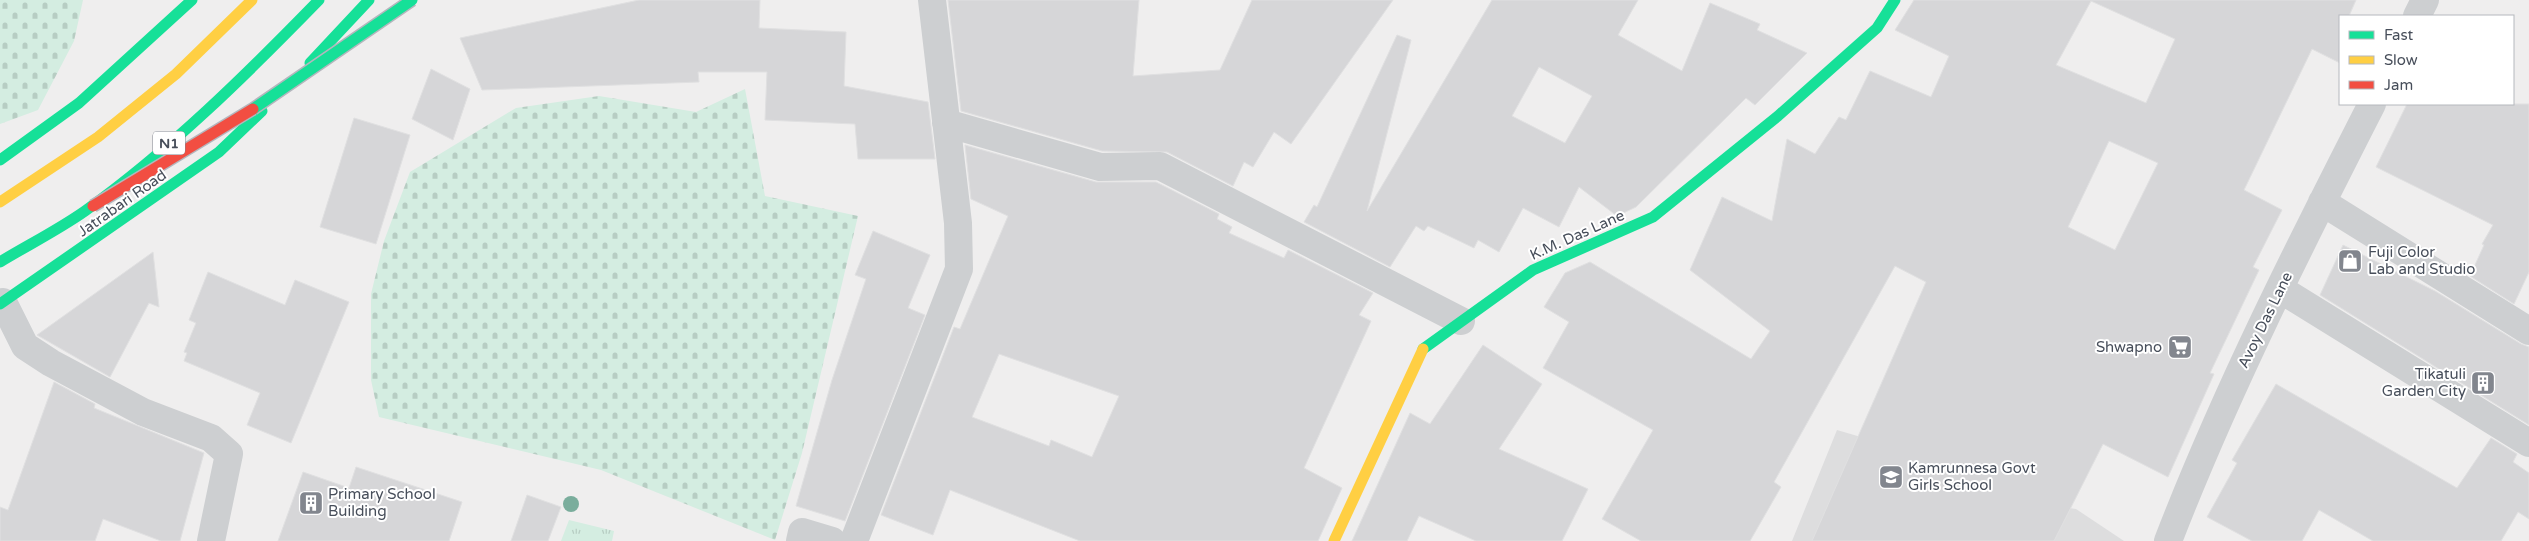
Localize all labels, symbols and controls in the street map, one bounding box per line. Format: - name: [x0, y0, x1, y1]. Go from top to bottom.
- legend: [2339, 15, 2514, 105]
- text: Fast: [2384, 26, 2414, 44]
- text: Slow: [2384, 51, 2418, 69]
- text: Jam: [2384, 76, 2413, 94]
- road number: N1: [153, 132, 185, 154]
- street label: Jatrabari Road: [74, 166, 170, 240]
- street label: K.M. Das Lane: [1527, 206, 1627, 264]
- place label: Fuji Color Lab and Studio: [2368, 243, 2475, 278]
- shop icon: Fuji Color Lab and Studio: [2337, 248, 2363, 274]
- street label: Avoy Das Lane: [2234, 269, 2296, 371]
- supermarket icon: Shwapno: [2167, 334, 2193, 360]
- place label: Shwapno: [2096, 338, 2162, 356]
- place label: Tikatuli Garden City: [2382, 365, 2466, 400]
- building icon: Tikatuli Garden City: [2470, 370, 2496, 396]
- place label: Kamrunnesa Govt Girls School: [1908, 459, 2036, 494]
- school or university icon: Kamrunnesa Govt Girls School: [1878, 464, 1904, 490]
- place label: Primary School Building: [328, 485, 436, 520]
- building icon: Primary School Building: [298, 490, 324, 516]

